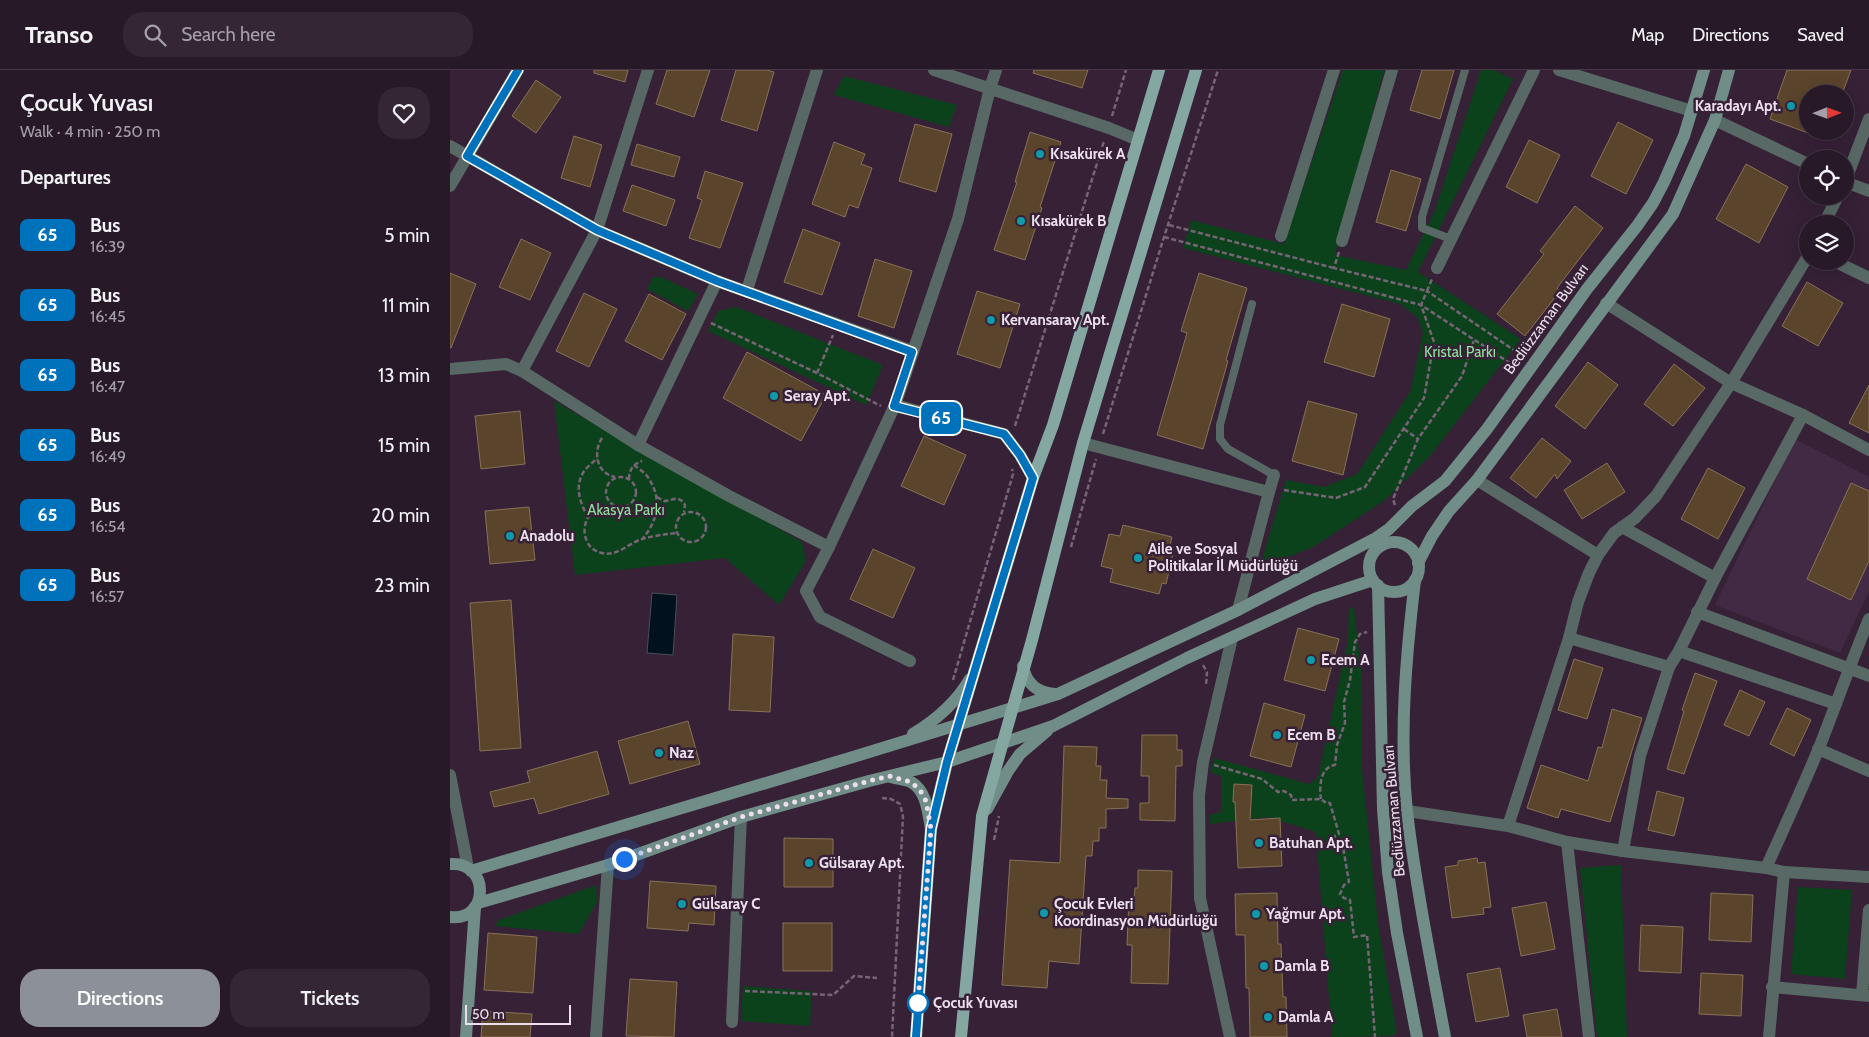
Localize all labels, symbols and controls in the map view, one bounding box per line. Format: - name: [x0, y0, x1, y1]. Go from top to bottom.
- search box: [123, 12, 473, 57]
- text: Transo: [25, 20, 93, 49]
- icon: search: [141, 21, 169, 49]
- text: Search here: [181, 23, 276, 46]
- text: Map: [1631, 24, 1664, 46]
- text: Directions: [1692, 24, 1769, 46]
- text: Saved: [1797, 24, 1844, 46]
- north arrow: [1799, 85, 1854, 140]
- map controls: [1799, 85, 1854, 270]
- button: heart: [378, 87, 430, 139]
- text: Çocuk Yuvası: [20, 88, 153, 117]
- place label: Karadayı Apt.: [1695, 97, 1781, 115]
- marker: Karadayı Apt.: [1785, 100, 1797, 112]
- text: Walk · 4 min · 250 m: [20, 122, 160, 141]
- place label: Kısakürek A: [1050, 145, 1126, 163]
- marker: Kısakürek A: [1034, 148, 1046, 160]
- button: locate: [1799, 150, 1854, 205]
- text: Departures: [20, 166, 111, 189]
- place label: Kısakürek B: [1031, 212, 1106, 230]
- text: Bus: [90, 214, 120, 237]
- marker: Kısakürek B: [1015, 215, 1027, 227]
- button: layers: [1799, 215, 1854, 270]
- text: 65: [38, 224, 57, 246]
- text: 5 min: [384, 224, 430, 247]
- text: 16:39: [90, 237, 125, 256]
- street label: Bediüzzaman Bulvarı: [1500, 260, 1592, 378]
- text: Bus: [90, 284, 120, 307]
- text: 65: [38, 294, 57, 316]
- text: 11 min: [382, 294, 430, 317]
- text: 16:45: [90, 307, 126, 326]
- place label: Kervansaray Apt.: [1001, 311, 1109, 329]
- marker: Kervansaray Apt.: [985, 314, 997, 326]
- park label: Kristal Parkı: [1424, 343, 1496, 361]
- text: Bus: [90, 354, 120, 377]
- text: 65: [38, 364, 57, 386]
- text: 13 min: [378, 364, 430, 387]
- text: 16:47: [90, 377, 125, 396]
- place label: Seray Apt.: [784, 387, 850, 405]
- marker: Seray Apt.: [768, 390, 780, 402]
- line badge: 65: [918, 402, 964, 434]
- text: 65: [931, 407, 951, 429]
- text: Bus: [90, 424, 120, 447]
- text: 65: [38, 434, 57, 456]
- text: 15 min: [378, 434, 430, 457]
- text: 16:49: [90, 447, 126, 466]
- text: Bus: [90, 494, 120, 517]
- park label: Akasya Parkı: [587, 501, 665, 519]
- text: 65: [38, 504, 57, 526]
- text: 20 min: [371, 504, 430, 527]
- text: 16:54: [90, 517, 126, 536]
- place label: Anadolu: [520, 527, 574, 545]
- marker: Anadolu: [504, 530, 516, 542]
- place label: Aile ve Sosyal Politikalar İl Müdürlüğü: [1148, 540, 1298, 575]
- marker: Aile ve Sosyal Politikalar İl Müdürlüğü: [1132, 552, 1144, 564]
- text: Bus: [90, 564, 120, 587]
- text: 65: [38, 574, 57, 596]
- text: 23 min: [374, 574, 430, 597]
- text: 16:57: [90, 587, 124, 606]
- place label: Ecem A: [1321, 651, 1370, 669]
- marker: Ecem A: [1305, 654, 1317, 666]
- place label: Ecem B: [1287, 726, 1336, 744]
- marker: Ecem B: [1271, 729, 1283, 741]
- place label: Naz: [669, 744, 694, 762]
- street label: Bediüzzaman Bulvarı: [1379, 744, 1409, 878]
- marker: Naz: [653, 747, 665, 759]
- place label: Batuhan Apt.: [1269, 834, 1353, 852]
- marker: Batuhan Apt.: [1253, 837, 1265, 849]
- your location: [612, 847, 637, 872]
- place label: Gülsaray Apt.: [819, 854, 905, 872]
- marker: Gülsaray Apt.: [803, 857, 815, 869]
- place label: Gülsaray C: [692, 895, 760, 913]
- place label: Çocuk Evleri Koordinasyon Müdürlüğü: [1054, 895, 1217, 930]
- marker: Gülsaray C: [676, 898, 688, 910]
- place label: Yağmur Apt.: [1265, 905, 1345, 923]
- marker: Çocuk Evleri Koordinasyon Müdürlüğü: [1038, 907, 1050, 919]
- marker: Yağmur Apt.: [1250, 908, 1262, 920]
- place label: Damla B: [1274, 957, 1329, 975]
- marker: Damla B: [1258, 960, 1270, 972]
- button: Directions: [20, 969, 220, 1027]
- button: Tickets: [230, 969, 430, 1027]
- marker: Çocuk Yuvası: [907, 992, 929, 1014]
- place label: Çocuk Yuvası: [933, 994, 1018, 1012]
- scale bar: [465, 1002, 571, 1025]
- text: 50 m: [472, 1005, 505, 1023]
- place label: Damla A: [1278, 1008, 1334, 1026]
- marker: Damla A: [1262, 1011, 1274, 1023]

